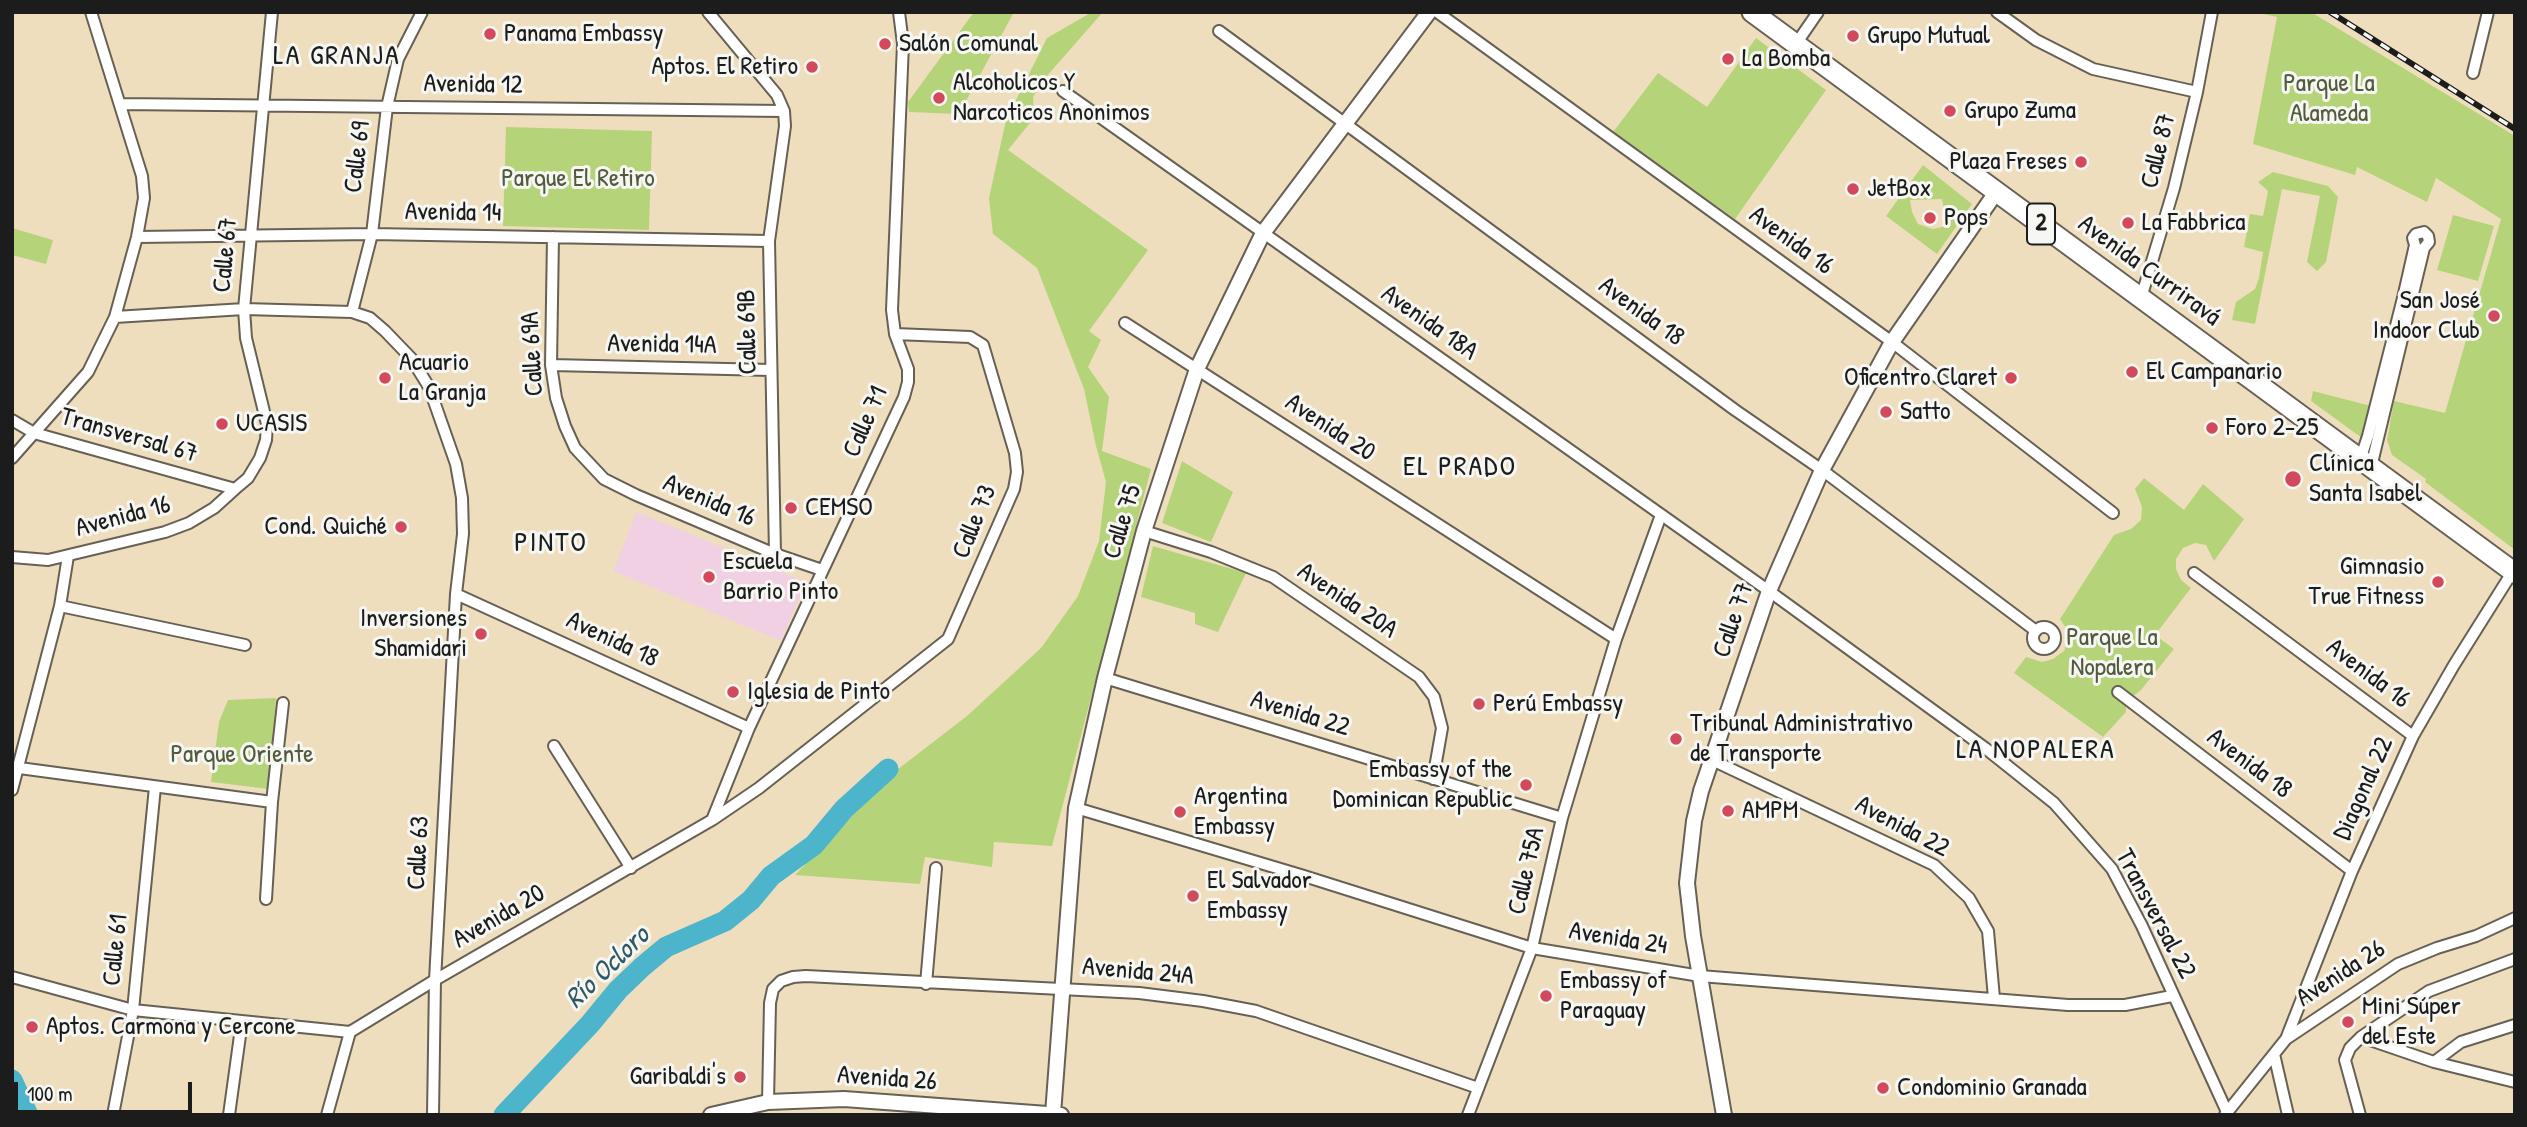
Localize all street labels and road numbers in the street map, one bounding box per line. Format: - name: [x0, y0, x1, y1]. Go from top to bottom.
- street label: Avenida 12: [423, 69, 523, 101]
- street label: Calle 87: [2135, 110, 2183, 192]
- street label: Calle 69: [338, 119, 378, 195]
- street label: Avenida 14: [404, 197, 502, 229]
- street label: Avenida 16: [1743, 200, 1839, 282]
- road number: 2: [2027, 204, 2055, 244]
- street label: Avenida Curriravá: [2072, 209, 2226, 333]
- street label: Calle 67: [207, 216, 245, 294]
- street label: Avenida 18: [1592, 271, 1690, 353]
- street label: Avenida 18A: [1375, 278, 1483, 368]
- street label: Calle 69B: [732, 289, 764, 375]
- street label: Calle 69A: [515, 311, 551, 397]
- street label: Avenida 14A: [607, 328, 717, 362]
- street label: Calle 71: [837, 382, 895, 462]
- street label: Avenida 20: [1279, 387, 1381, 469]
- street label: Transversal 67: [57, 402, 201, 470]
- street label: Avenida 16: [658, 468, 760, 534]
- street label: Calle 73: [946, 481, 1004, 563]
- street label: Calle 75: [1097, 481, 1149, 563]
- street label: Avenida 16: [72, 489, 174, 545]
- street label: Avenida 20A: [1291, 556, 1403, 646]
- street label: Calle 77: [1707, 578, 1761, 662]
- street label: Avenida 18: [561, 605, 663, 675]
- street label: Avenida 16: [2320, 632, 2416, 716]
- street label: Avenida 22: [1247, 684, 1353, 744]
- street label: Avenida 18: [2200, 722, 2298, 806]
- street label: Diagonal 22: [2327, 733, 2401, 845]
- street label: Avenida 22: [1850, 789, 1954, 865]
- street label: Calle 63: [401, 815, 437, 891]
- street label: Calle 75A: [1502, 824, 1552, 918]
- street label: Transversal 22: [2108, 844, 2202, 984]
- street label: Avenida 20: [447, 878, 551, 956]
- street label: Calle 61: [97, 913, 135, 987]
- street label: Avenida 24: [1567, 916, 1669, 962]
- street label: Avenida 26: [2291, 934, 2391, 1014]
- street label: Avenida 24A: [1081, 952, 1195, 992]
- street label: Avenida 26: [836, 1060, 938, 1098]

